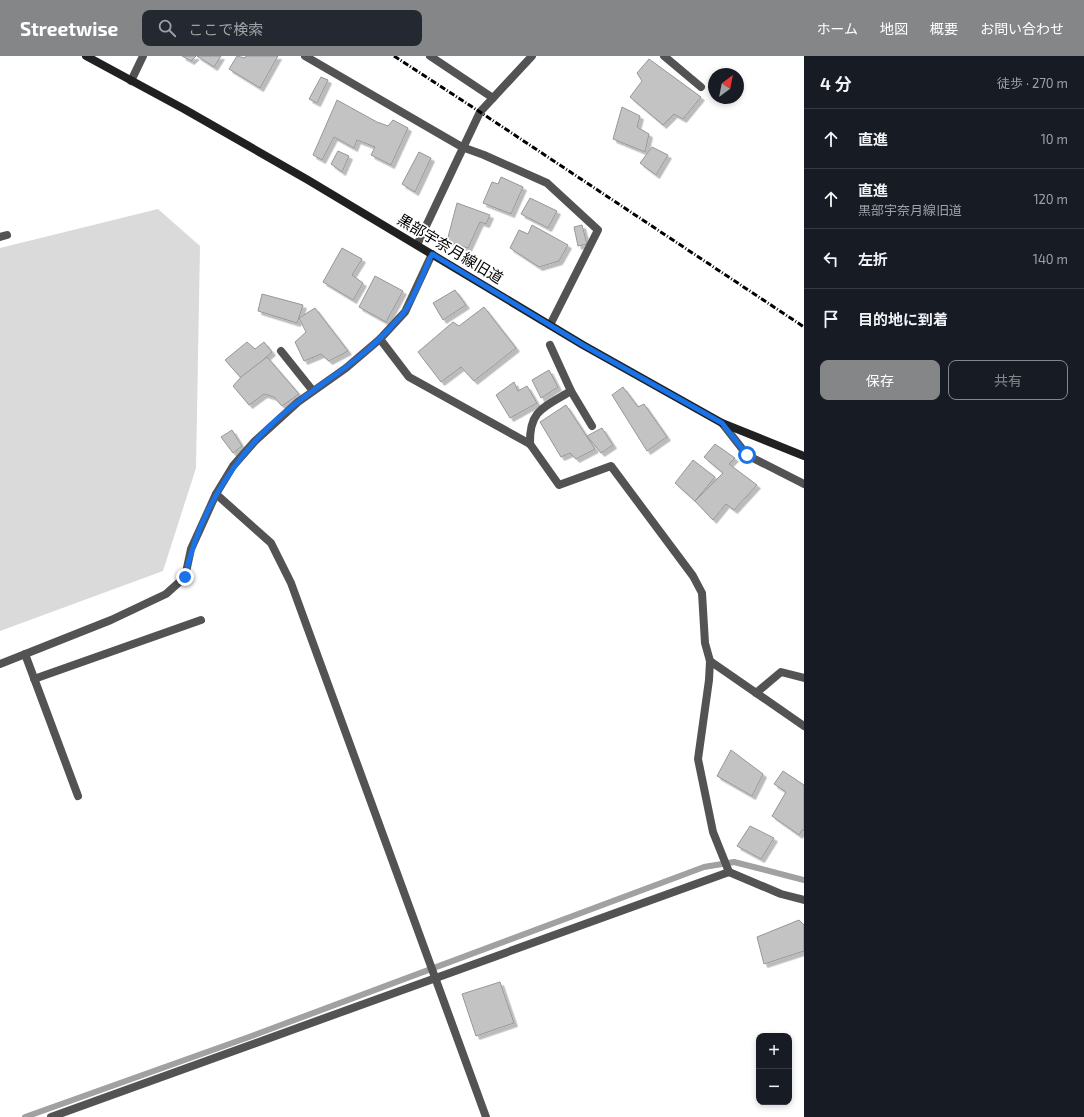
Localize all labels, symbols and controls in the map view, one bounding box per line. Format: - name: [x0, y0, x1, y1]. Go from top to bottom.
- search box: [142, 10, 422, 46]
- text: Streetwise: [20, 17, 118, 40]
- icon: search: [156, 17, 178, 39]
- text: ここで検索: [188, 20, 263, 38]
- text: ホーム: [816, 20, 858, 37]
- text: 地図: [880, 20, 908, 37]
- text: 概要: [930, 20, 958, 37]
- text: お問い合わせ: [980, 20, 1064, 37]
- north arrow: [708, 68, 744, 104]
- text: 4 分: [820, 73, 852, 93]
- text: 徒歩 · 270 m: [997, 75, 1068, 91]
- icon: ahead: [820, 128, 842, 150]
- text: 直進: [858, 130, 888, 148]
- text: 10 m: [1041, 131, 1068, 147]
- text: 直進: [858, 181, 888, 199]
- icon: ahead: [820, 188, 842, 210]
- text: 120 m: [1033, 191, 1068, 207]
- text: 黒部宇奈月線旧道: [858, 202, 962, 218]
- street label: 黒部宇奈月線旧道: [394, 210, 507, 287]
- icon: left: [820, 248, 842, 270]
- text: 左折: [858, 250, 888, 268]
- text: 140 m: [1033, 251, 1068, 267]
- icon: arrive: [820, 308, 842, 330]
- text: 目的地に到着: [858, 310, 948, 328]
- button: 保存: [820, 360, 940, 400]
- button: 共有: [948, 360, 1068, 400]
- route start: [738, 446, 756, 464]
- route end: [176, 568, 194, 586]
- map controls: [756, 1033, 792, 1105]
- button: +: [756, 1033, 792, 1069]
- button: −: [756, 1069, 792, 1105]

